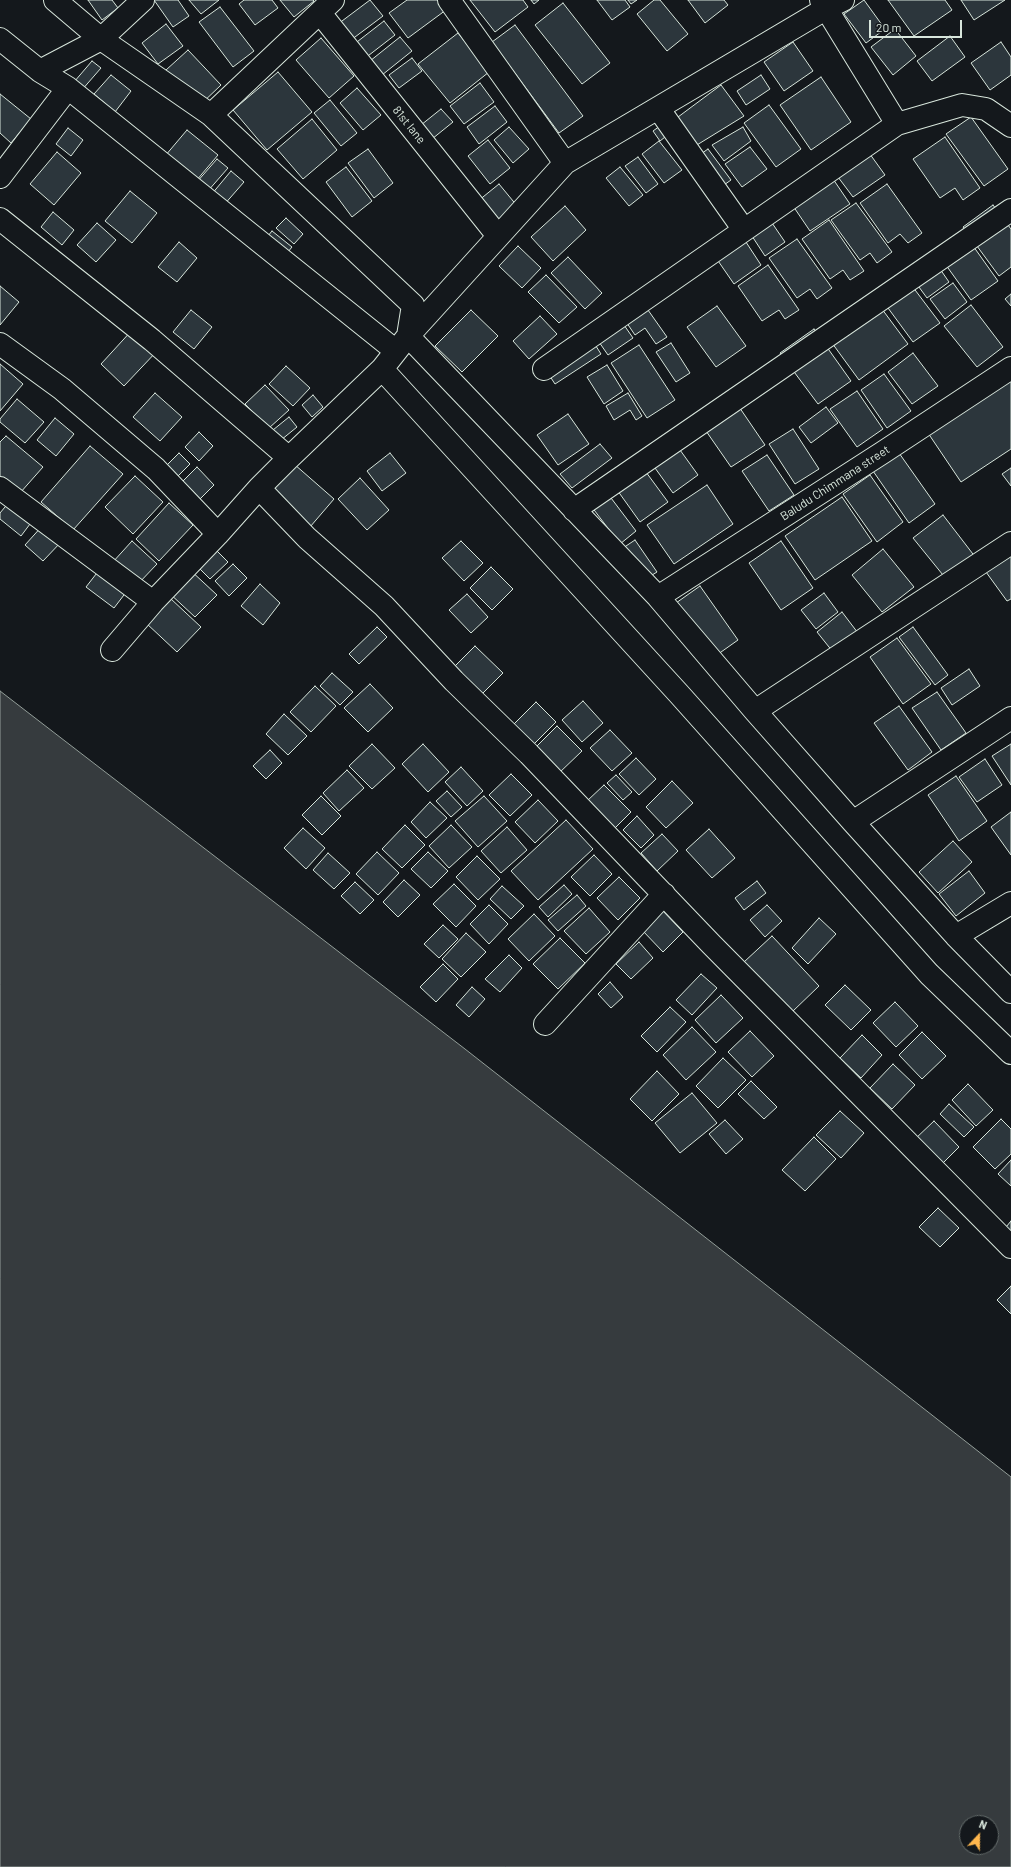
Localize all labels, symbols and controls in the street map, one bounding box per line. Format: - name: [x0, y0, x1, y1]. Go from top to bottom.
- scale bar: [871, 12, 964, 38]
- text: 20 m: [876, 20, 902, 34]
- street label: 81st lane: [389, 103, 429, 147]
- street label: Baludu Chimmana street: [778, 442, 892, 524]
- north arrow: [959, 1815, 999, 1855]
- text: N: [977, 1817, 989, 1832]

